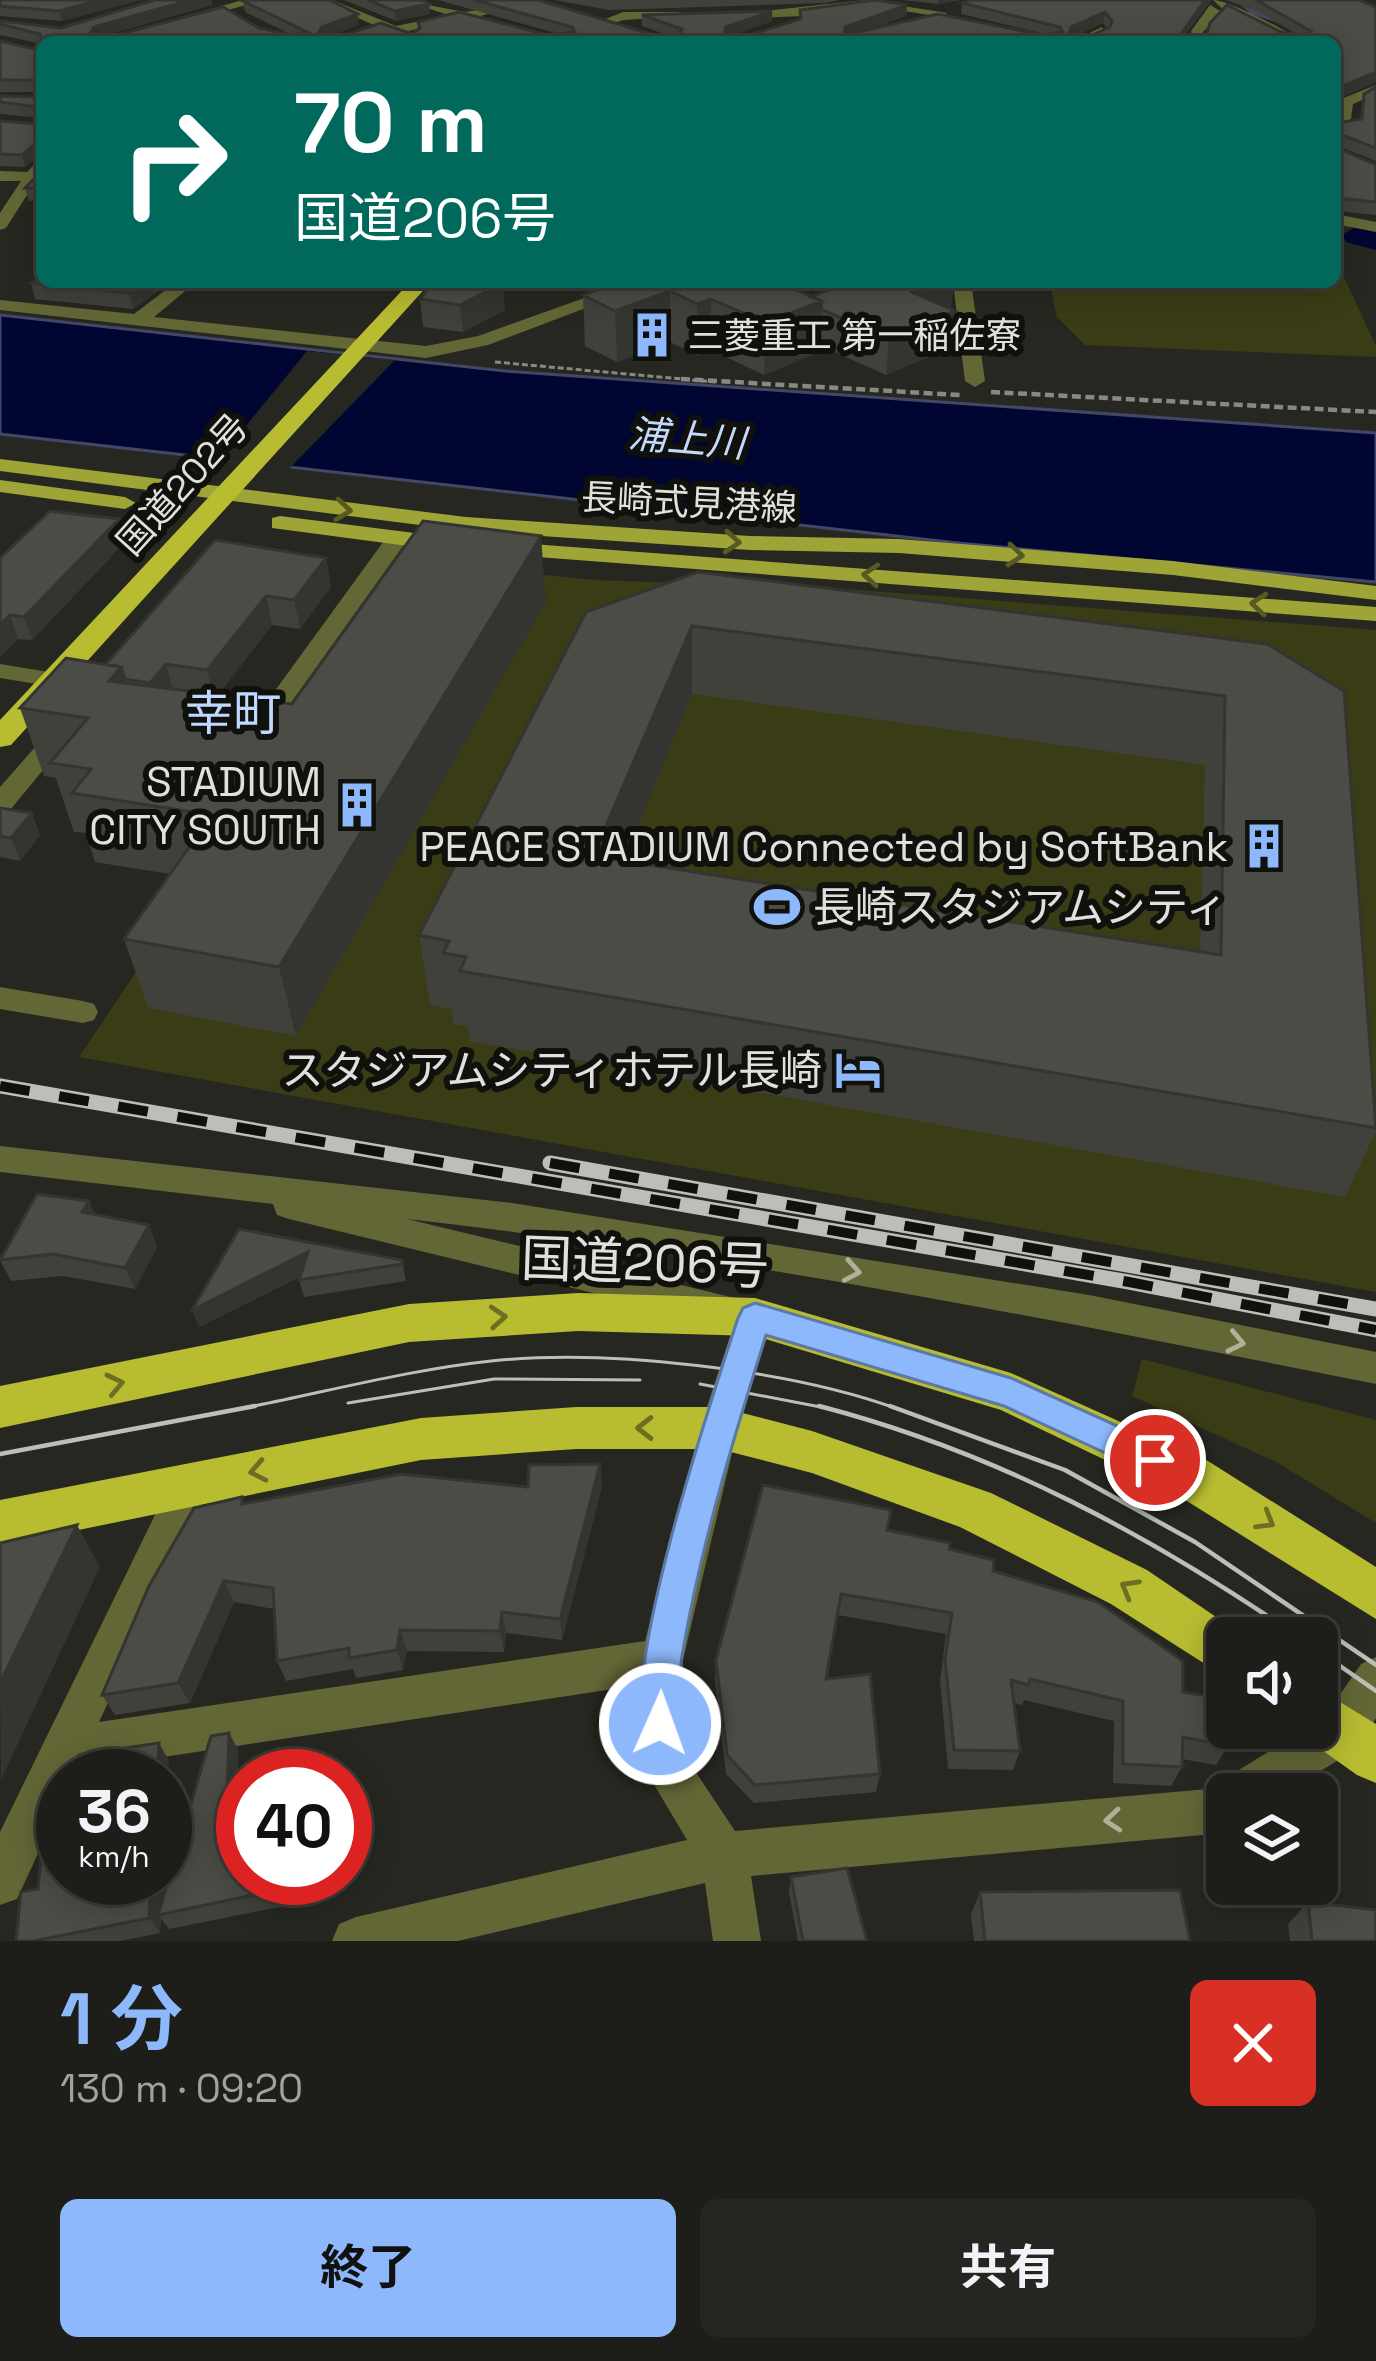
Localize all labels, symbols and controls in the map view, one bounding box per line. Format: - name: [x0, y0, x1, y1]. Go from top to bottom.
- text: 70 m: [294, 69, 488, 177]
- icon: right: [96, 84, 252, 240]
- text: 国道206号: [294, 184, 556, 253]
- building icon: 三菱重工 第一稲佐寮: [627, 310, 677, 360]
- place label: 三菱重工 第一稲佐寮: [688, 313, 1021, 359]
- street label: 国道202号: [107, 404, 258, 565]
- water label: 浦上川: [627, 409, 751, 468]
- street label: 長崎式見港線: [580, 474, 798, 532]
- one-way arrow: [333, 497, 353, 523]
- one-way arrow: [723, 528, 742, 554]
- one-way arrow: [1006, 542, 1025, 568]
- one-way arrow: [861, 562, 879, 588]
- one-way arrow: [1250, 591, 1269, 617]
- district label: 幸町: [185, 683, 281, 744]
- place label: STADIUM CITY SOUTH: [89, 755, 321, 856]
- building icon: STADIUM CITY SOUTH: [332, 780, 382, 830]
- place label: PEACE STADIUM Connected by SoftBank: [419, 820, 1228, 873]
- building icon: PEACE STADIUM Connected by SoftBank: [1239, 821, 1289, 871]
- place label: 長崎スタジアムシティ: [813, 881, 1228, 934]
- sports icon: 長崎スタジアムシティ: [752, 882, 802, 932]
- place label: スタジアムシティホテル長崎: [281, 1044, 822, 1097]
- hotel icon: スタジアムシティホテル長崎: [833, 1045, 883, 1095]
- street label: 国道206号: [520, 1226, 770, 1299]
- one-way arrow: [842, 1257, 862, 1282]
- one-way arrow: [489, 1304, 508, 1330]
- one-way arrow: [1225, 1328, 1245, 1353]
- one-way arrow: [104, 1372, 124, 1397]
- pin: [1104, 1409, 1206, 1511]
- one-way arrow: [635, 1415, 653, 1441]
- icon: arrive: [1122, 1427, 1188, 1493]
- one-way arrow: [249, 1457, 269, 1483]
- one-way arrow: [1253, 1507, 1275, 1530]
- one-way arrow: [1120, 1580, 1141, 1603]
- map controls: [1206, 1617, 1338, 1905]
- button: sound: [1206, 1617, 1338, 1749]
- position arrow: [597, 1661, 723, 1787]
- speed limit sign: 40: [216, 1749, 372, 1905]
- text: 36: [77, 1773, 151, 1850]
- button: layers: [1206, 1773, 1338, 1905]
- one-way arrow: [1103, 1807, 1122, 1832]
- text: km/h: [78, 1837, 150, 1876]
- text: 1 分: [60, 1973, 183, 2065]
- button: close: [1190, 1980, 1316, 2106]
- text: 130 m · 09:20: [60, 2064, 303, 2113]
- button: 終了: [60, 2199, 676, 2337]
- button: 共有: [700, 2199, 1316, 2337]

